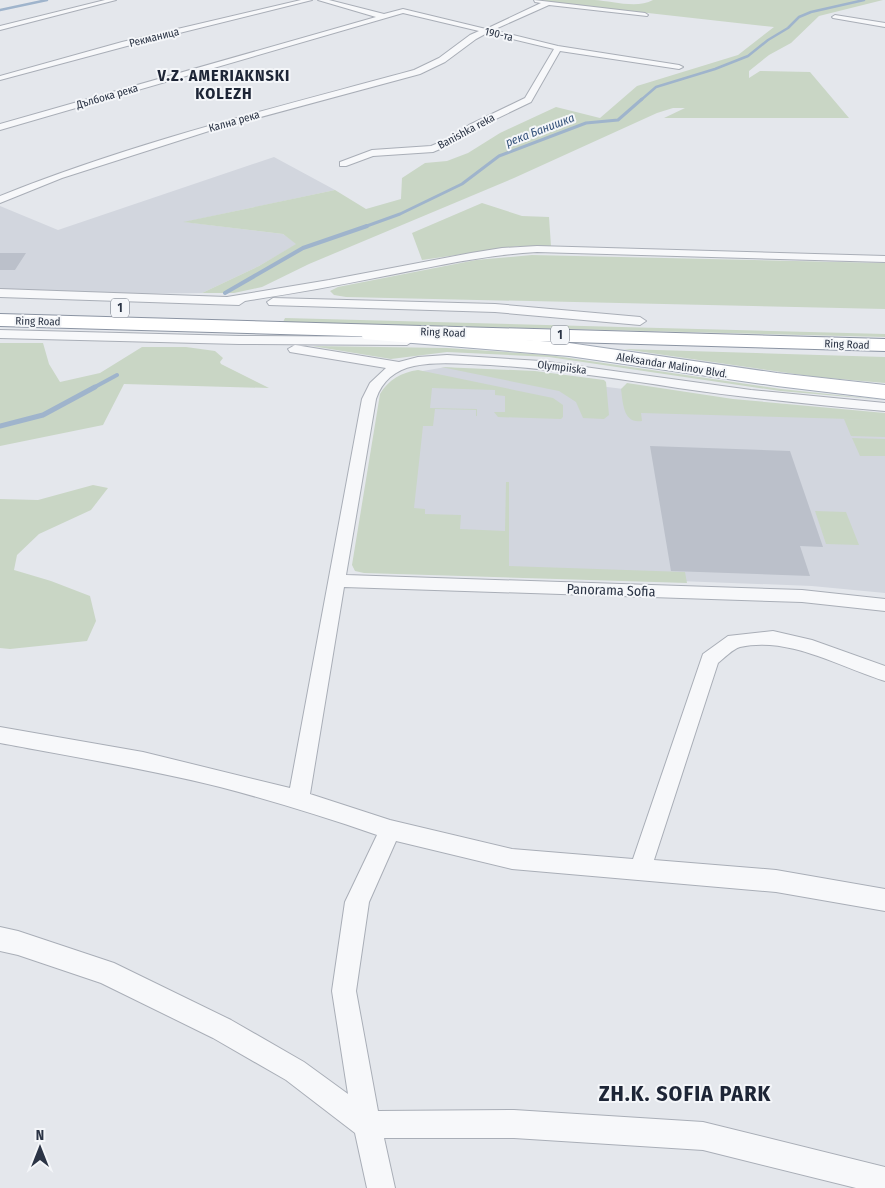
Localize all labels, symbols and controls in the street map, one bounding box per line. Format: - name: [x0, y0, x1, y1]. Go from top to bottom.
- street label: Рекманица: [128, 25, 180, 50]
- street label: 190-та: [483, 25, 514, 44]
- district label: V.Z. AMERIAKNSKI KOLEZH: [157, 66, 290, 103]
- street label: Дълбока река: [74, 81, 140, 112]
- street label: Кална река: [207, 108, 261, 135]
- water label: река Банишка: [504, 110, 576, 150]
- street label: Banishka reka: [435, 111, 497, 152]
- road number: 1: [111, 298, 129, 318]
- street label: Ring Road: [15, 315, 61, 328]
- street label: Ring Road: [420, 325, 466, 340]
- road number: 1: [551, 326, 569, 344]
- street label: Ring Road: [824, 337, 870, 352]
- street label: Aleksandar Malinov Blvd.: [615, 350, 728, 381]
- street label: Olympiiska: [537, 358, 587, 377]
- street label: Panorama Sofia: [566, 580, 656, 601]
- district label: ZH.K. SOFIA PARK: [599, 1080, 772, 1107]
- north arrow: [15, 1123, 65, 1173]
- text: N: [36, 1127, 44, 1144]

